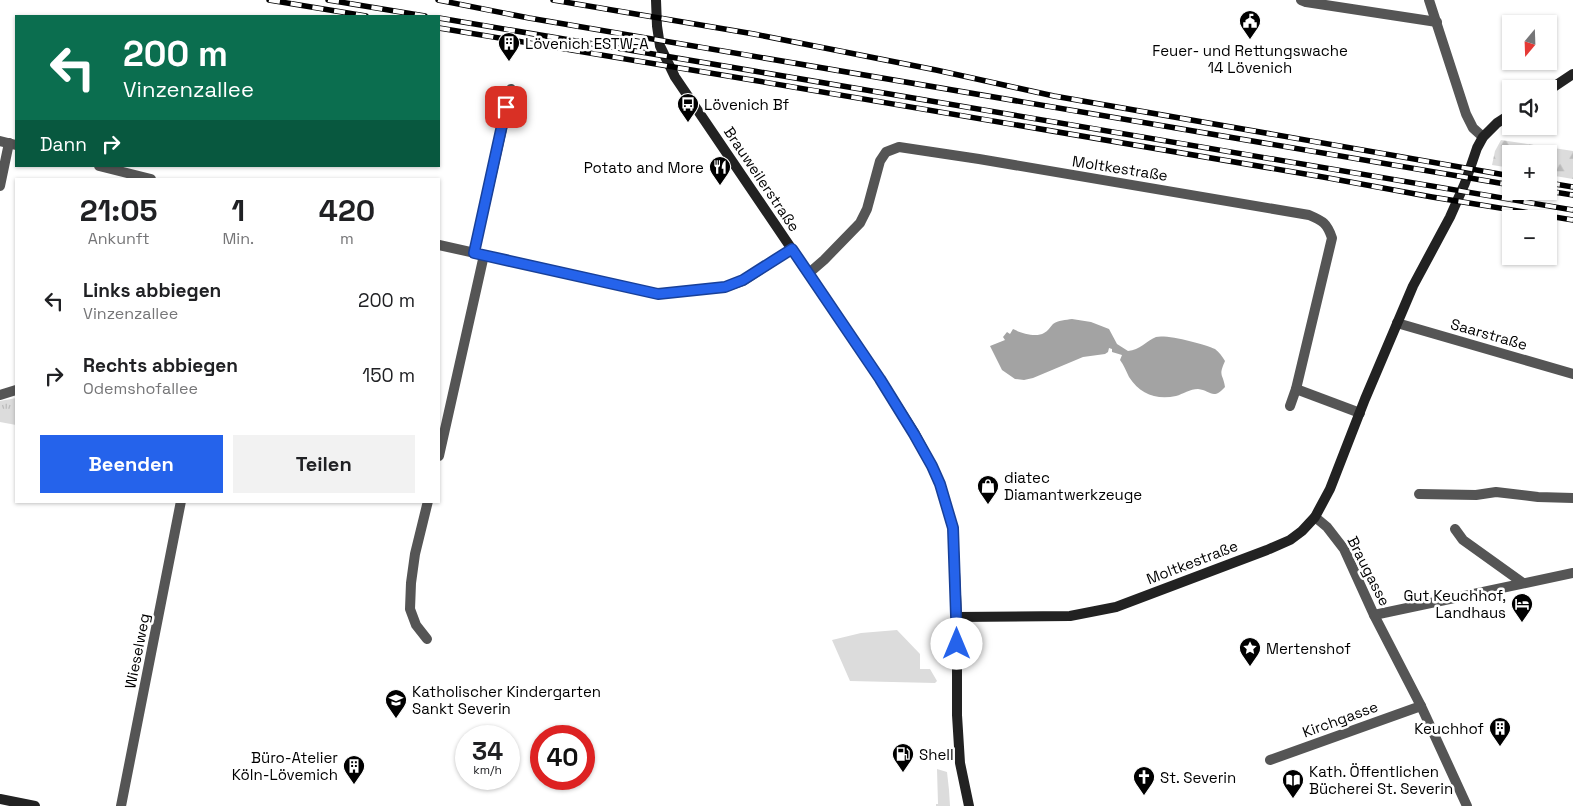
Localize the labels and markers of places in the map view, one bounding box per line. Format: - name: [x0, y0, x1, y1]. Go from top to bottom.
- public building icon: Feuer- und Rettungswache 14 Lövenich: [1238, 9, 1262, 40]
- building icon: Lövenich ESTW-A: [497, 31, 521, 62]
- place label: Lövenich ESTW-A: [525, 34, 649, 53]
- place label: Feuer- und Rettungswache 14 Lövenich: [1152, 41, 1348, 77]
- pin: [485, 86, 527, 128]
- bus stop icon: Lövenich Bf: [676, 92, 700, 123]
- place label: Lövenich Bf: [704, 95, 790, 114]
- restaurant icon: Potato and More: [708, 155, 732, 186]
- place label: Potato and More: [584, 158, 704, 177]
- place label: diatec Diamantwerkzeuge: [1004, 468, 1142, 504]
- shop icon: diatec Diamantwerkzeuge: [976, 474, 1000, 505]
- place label: Gut Keuchhof, Landhaus: [1403, 586, 1506, 622]
- hotel icon: Gut Keuchhof, Landhaus: [1510, 592, 1534, 623]
- place icon: Mertenshof: [1238, 636, 1262, 667]
- place label: Mertenshof: [1266, 639, 1351, 658]
- place label: Katholischer Kindergarten Sankt Severin: [412, 682, 601, 718]
- school or university icon: Katholischer Kindergarten Sankt Severin: [384, 688, 408, 719]
- building icon: Keuchhof: [1488, 716, 1512, 747]
- place label: Keuchhof: [1414, 719, 1484, 738]
- fuel station icon: Shell: [891, 742, 915, 773]
- place label: Shell: [919, 745, 954, 764]
- place label: Büro-Atelier Köln-Lövemich: [232, 748, 338, 784]
- building icon: Büro-Atelier Köln-Lövemich: [342, 754, 366, 785]
- place label: Kath. Öffentlichen Bücherei St. Severin: [1309, 762, 1453, 798]
- church icon: St. Severin: [1132, 765, 1156, 796]
- place label: St. Severin: [1160, 768, 1236, 787]
- library icon: Kath. Öffentlichen Bücherei St. Severin: [1281, 768, 1305, 799]

